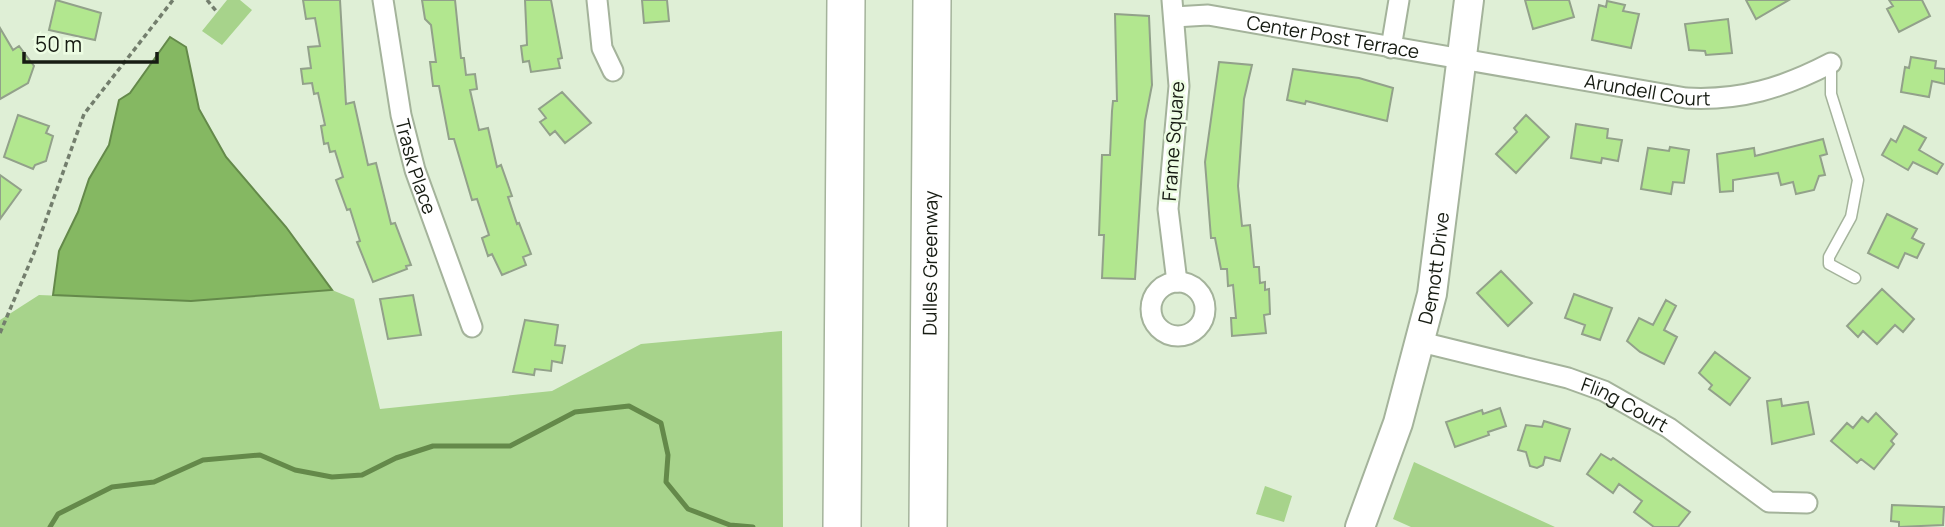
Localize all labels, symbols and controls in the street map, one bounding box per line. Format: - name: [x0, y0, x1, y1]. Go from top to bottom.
- street label: Center Post Terrace: [1245, 9, 1421, 64]
- scale bar: [24, 21, 158, 65]
- text: 50 m: [35, 30, 82, 58]
- street label: Arundell Court: [1583, 68, 1711, 111]
- street label: Frame Square: [1156, 80, 1190, 202]
- street label: Trask Place: [389, 116, 443, 218]
- street label: Dulles Greenway: [916, 190, 944, 336]
- street label: Demott Drive: [1412, 211, 1455, 327]
- street label: Fling Court: [1578, 371, 1673, 438]

